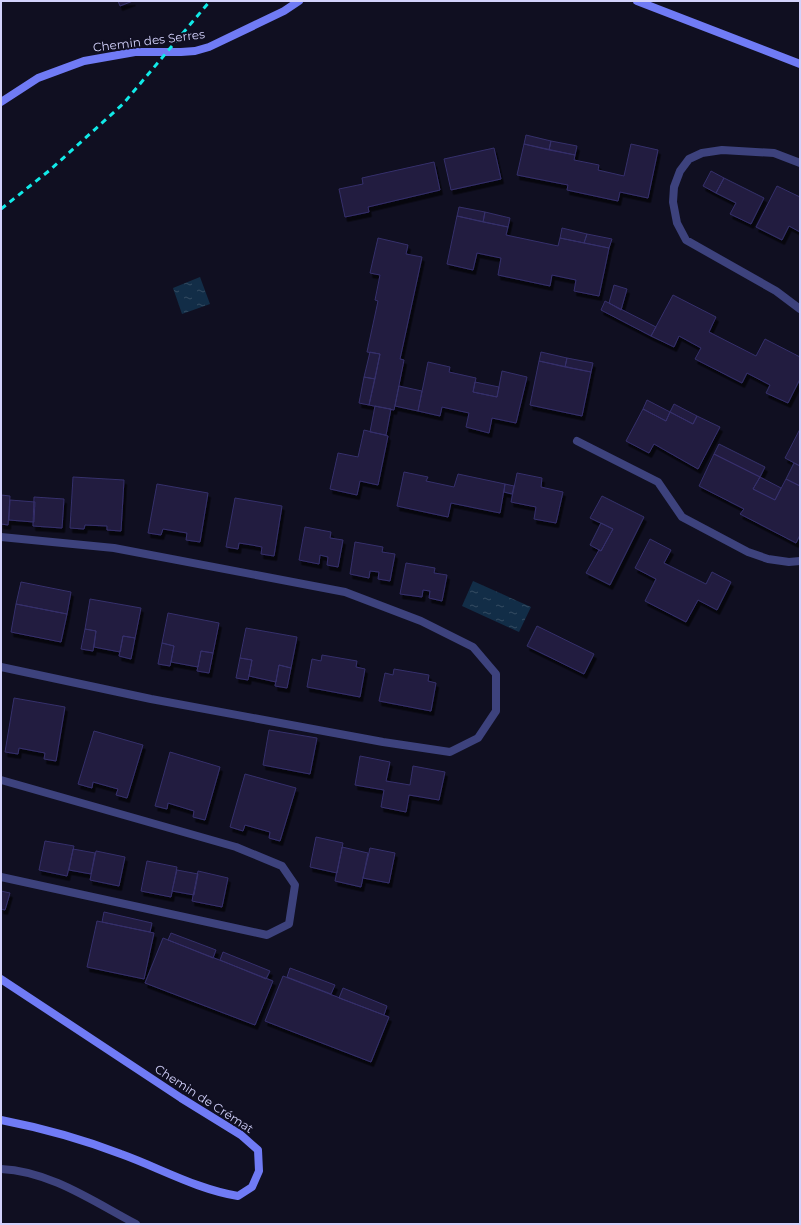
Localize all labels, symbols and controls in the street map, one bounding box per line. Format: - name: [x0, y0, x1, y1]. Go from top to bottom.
- street label: Chemin des Serres: [92, 26, 206, 55]
- street label: Chemin de Crémat: [152, 1061, 257, 1136]

